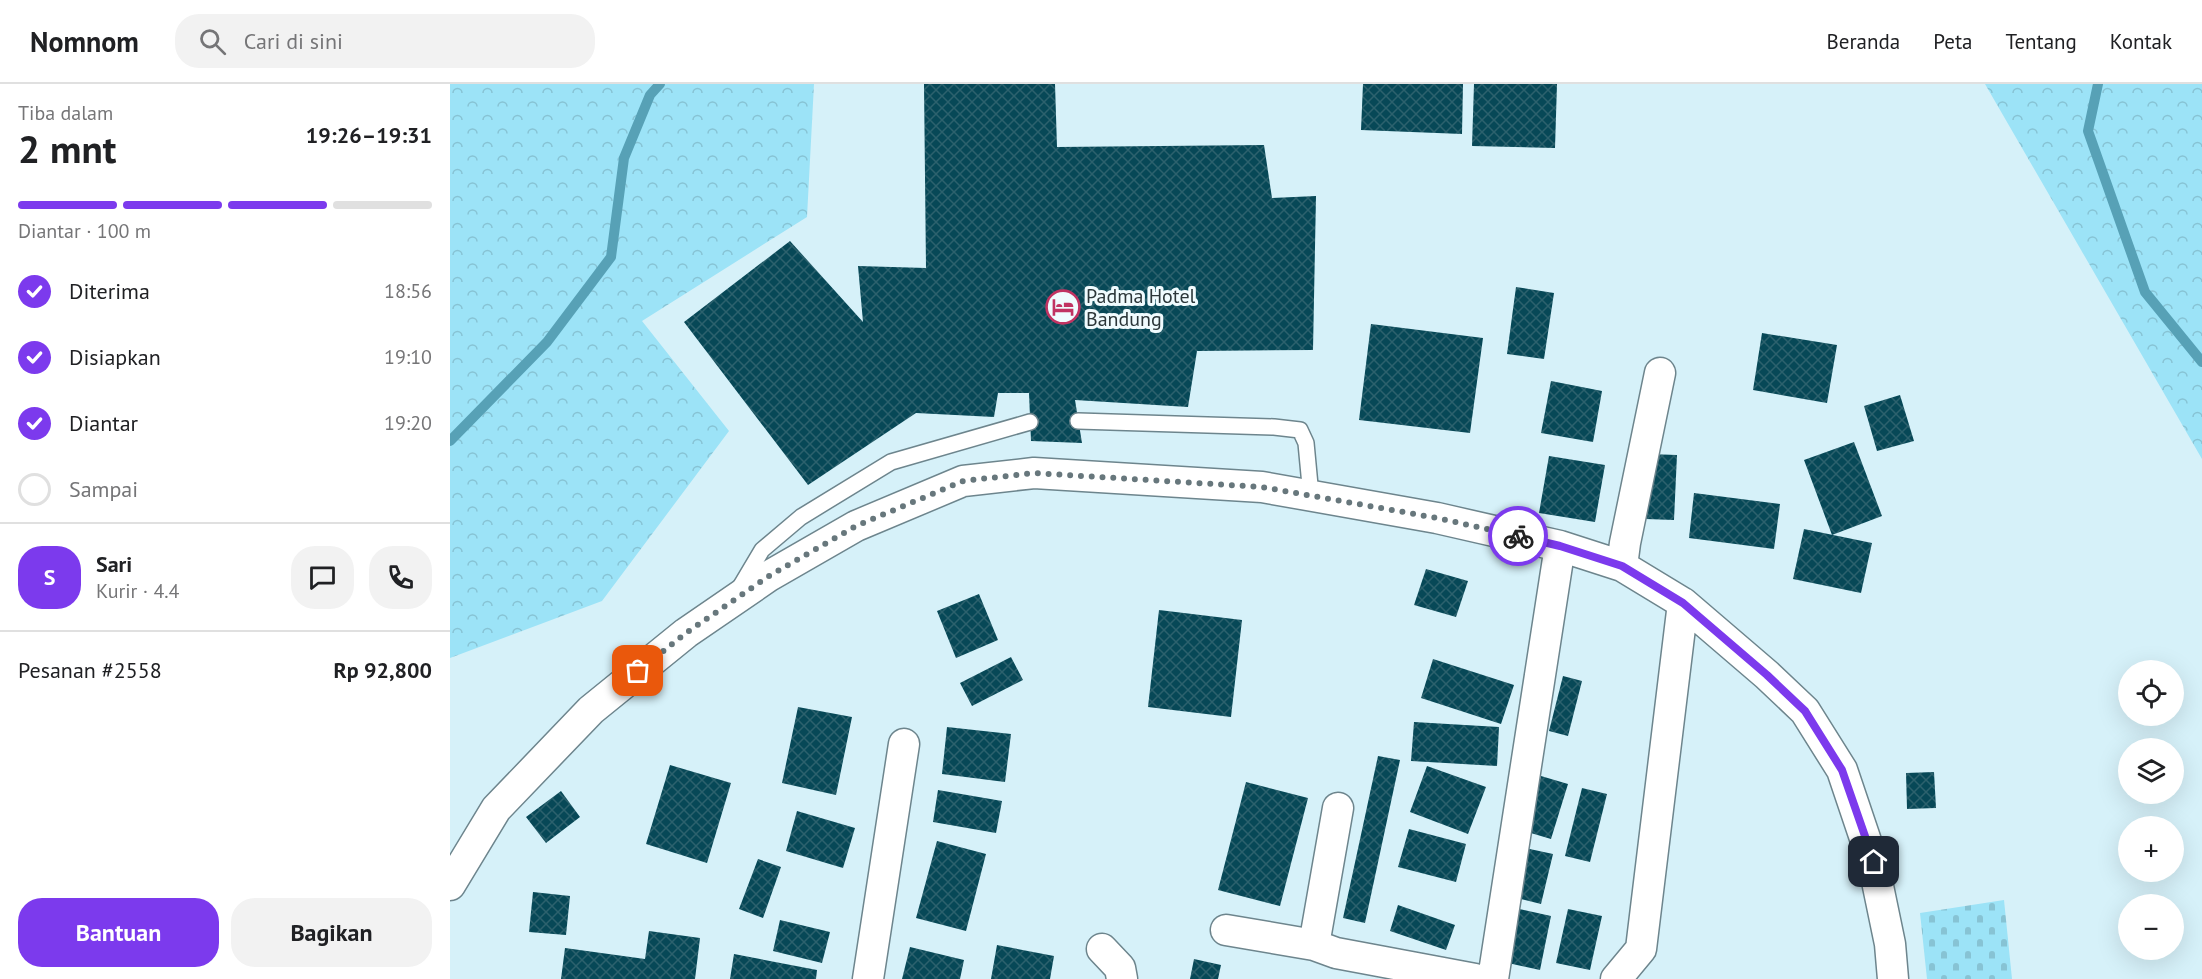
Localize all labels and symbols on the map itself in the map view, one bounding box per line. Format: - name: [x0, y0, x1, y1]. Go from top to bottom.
- place label: Padma Hotel Bandung: [1086, 283, 1196, 332]
- hotel icon: Padma Hotel Bandung: [1045, 289, 1081, 325]
- courier: [1488, 506, 1548, 566]
- pin: [612, 645, 663, 696]
- pin: [1848, 836, 1899, 887]

